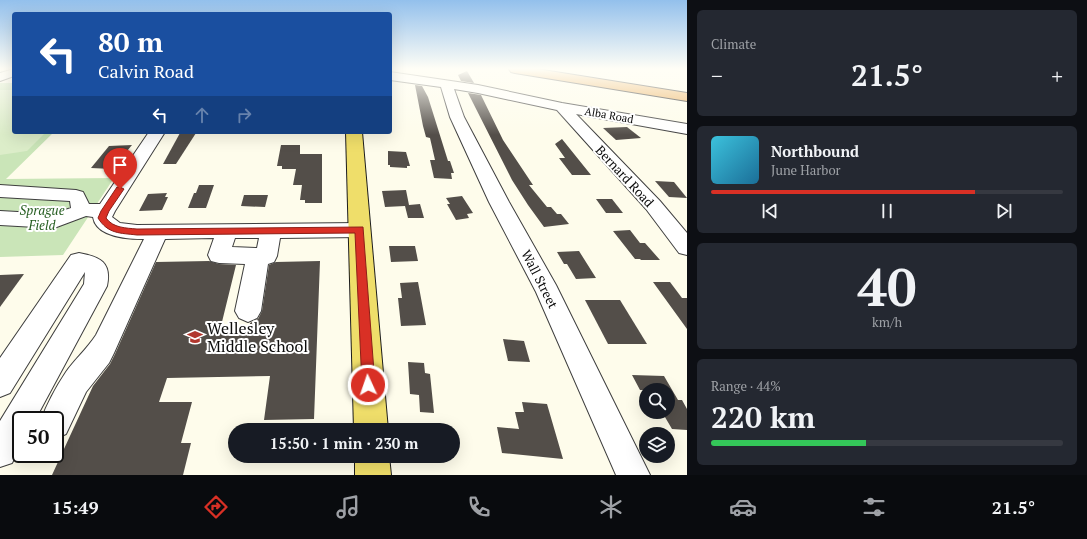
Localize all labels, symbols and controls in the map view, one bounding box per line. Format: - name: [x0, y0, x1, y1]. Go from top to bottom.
- text: 80 m: [98, 23, 163, 60]
- icon: left: [32, 28, 84, 80]
- text: Climate: [711, 35, 756, 53]
- text: 21.5°: [851, 55, 923, 95]
- text: Calvin Road: [98, 59, 194, 83]
- text: −: [711, 61, 723, 90]
- text: +: [1051, 61, 1063, 90]
- icon: left: [149, 104, 171, 126]
- icon: ahead: [191, 104, 213, 126]
- icon: right: [233, 104, 255, 126]
- street label: Alba Road: [583, 104, 635, 126]
- street label: Bernard Road: [592, 141, 658, 211]
- text: Northbound: [771, 141, 859, 161]
- pin: [103, 148, 137, 189]
- icon: arrive: [109, 154, 131, 176]
- text: June Harbor: [771, 161, 841, 179]
- icon: previous: [759, 200, 781, 222]
- icon: pause: [876, 200, 898, 222]
- icon: next: [993, 200, 1015, 222]
- park label: Sprague Field: [19, 201, 65, 234]
- street label: Wall Street: [518, 247, 563, 312]
- text: 40: [858, 252, 916, 321]
- text: km/h: [872, 313, 902, 331]
- place label: Wellesley Middle School: [207, 317, 308, 357]
- school or university icon: Wellesley Middle School: [186, 328, 204, 346]
- position arrow: [347, 364, 389, 406]
- text: Range · 44%: [711, 377, 781, 395]
- map controls: [639, 383, 675, 463]
- button: search: [639, 383, 675, 419]
- text: 220 km: [711, 397, 815, 437]
- speed limit sign: 50: [12, 411, 64, 463]
- button: layers: [639, 427, 675, 463]
- text: 15:50 · 1 min · 230 m: [270, 433, 418, 453]
- icon: directions: [202, 493, 230, 521]
- icon: music: [334, 493, 362, 521]
- icon: phone: [465, 493, 493, 521]
- icon: climate: [597, 493, 625, 521]
- icon: car: [729, 493, 757, 521]
- icon: filters: [860, 493, 888, 521]
- text: 15:49: [52, 495, 99, 519]
- text: 21.5°: [992, 495, 1035, 519]

